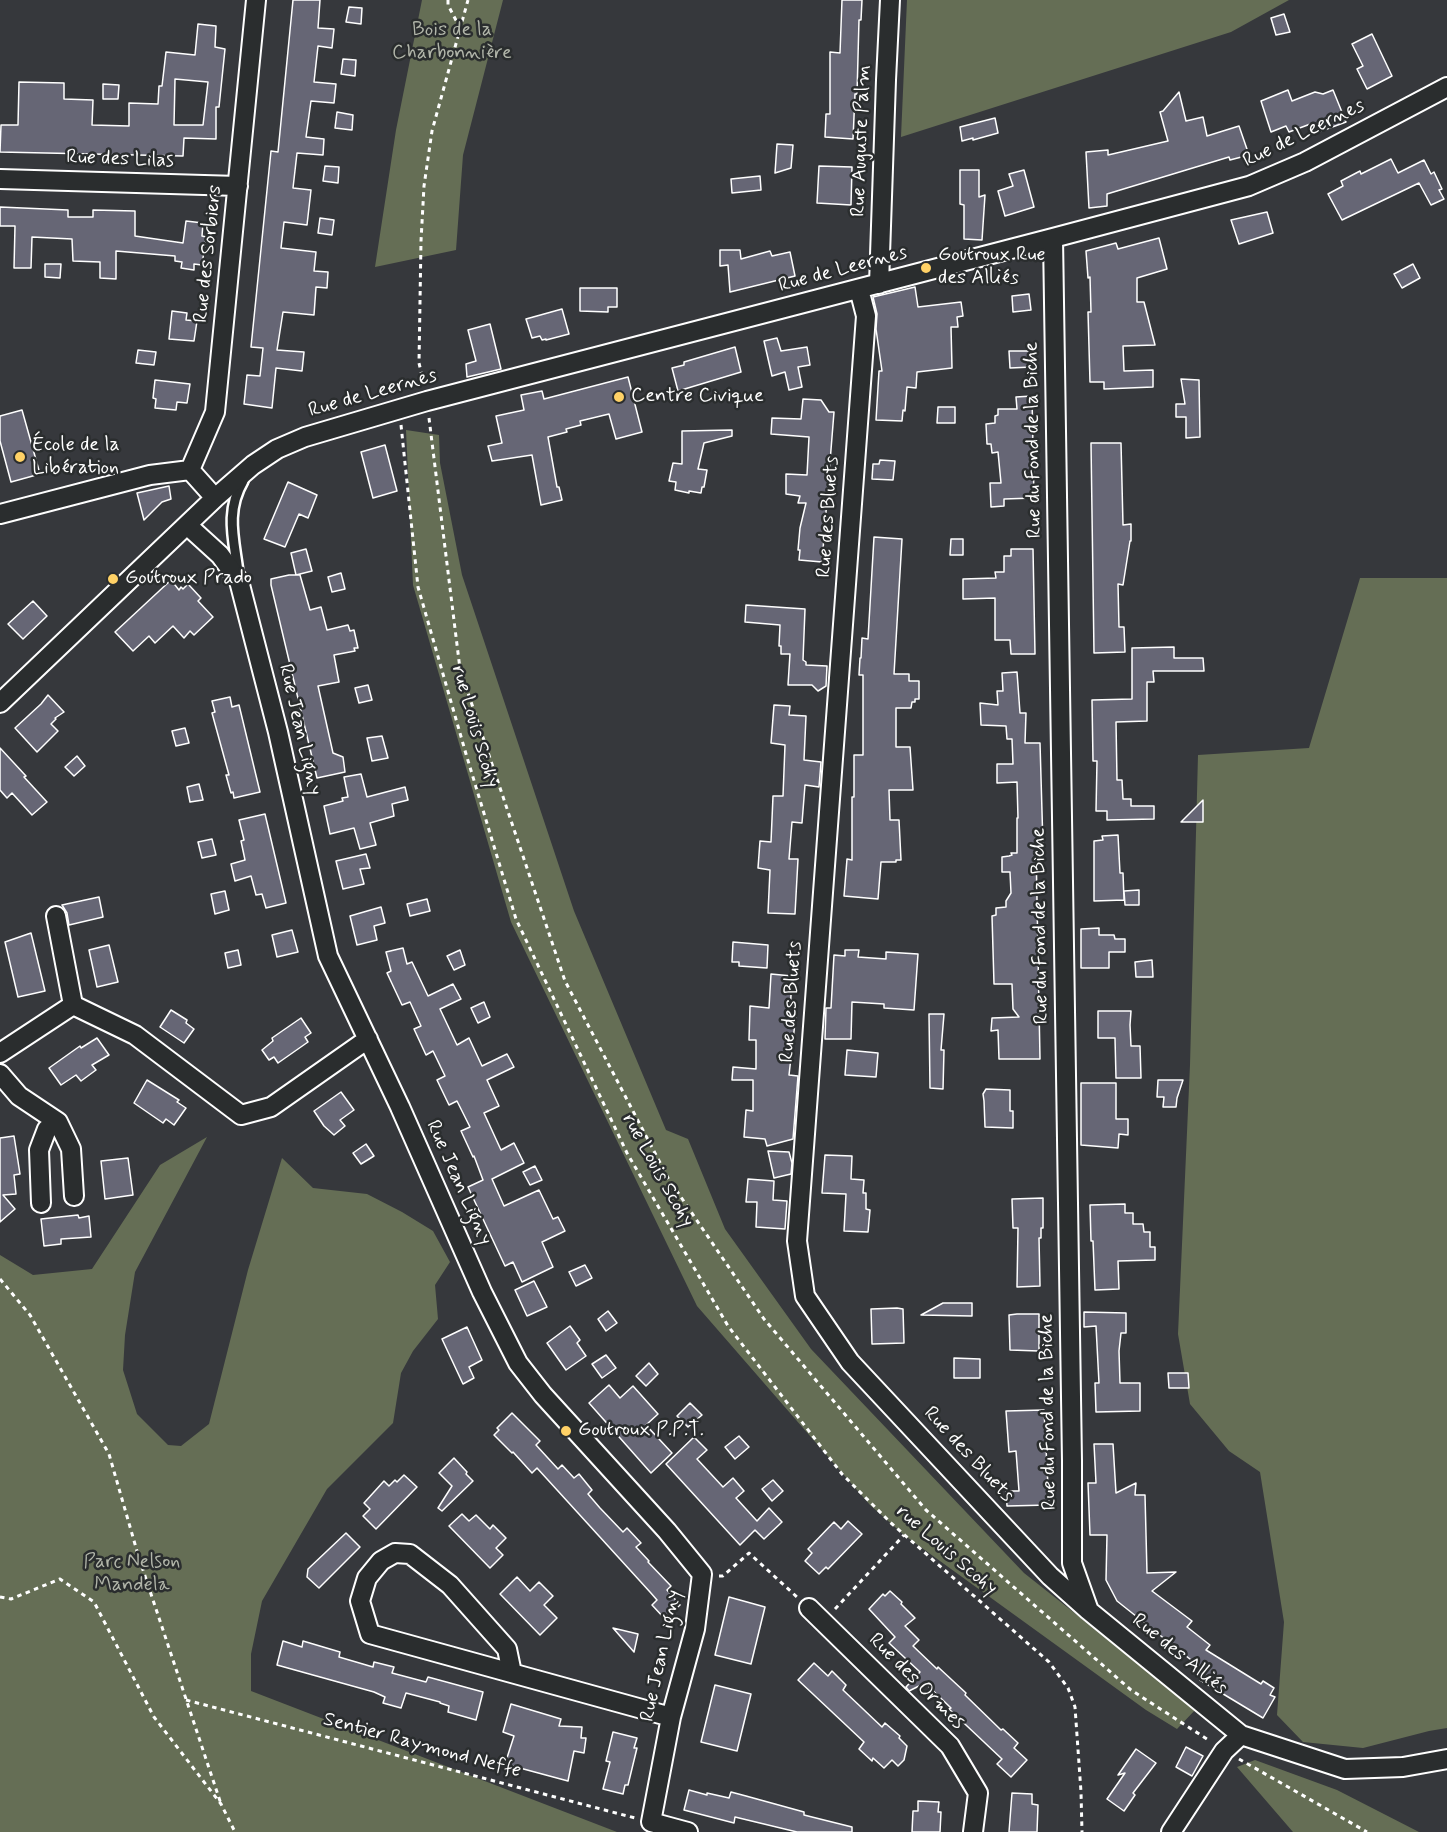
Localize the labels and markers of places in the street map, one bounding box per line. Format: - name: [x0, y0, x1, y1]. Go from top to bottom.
- place label: Goutroux Rue des Alliés: [938, 244, 1046, 291]
- marker: Goutroux Rue des Alliés: [919, 261, 933, 275]
- place label: Centre Civique: [631, 385, 764, 409]
- marker: Centre Civique: [612, 390, 626, 404]
- place label: École de la Libération: [32, 434, 120, 481]
- marker: École de la Libération: [13, 450, 27, 464]
- place label: Goutroux Prado: [125, 567, 252, 591]
- marker: Goutroux Prado: [106, 572, 120, 586]
- place label: Goutroux P.P.T.: [578, 1419, 704, 1443]
- marker: Goutroux P.P.T.: [559, 1424, 573, 1438]

